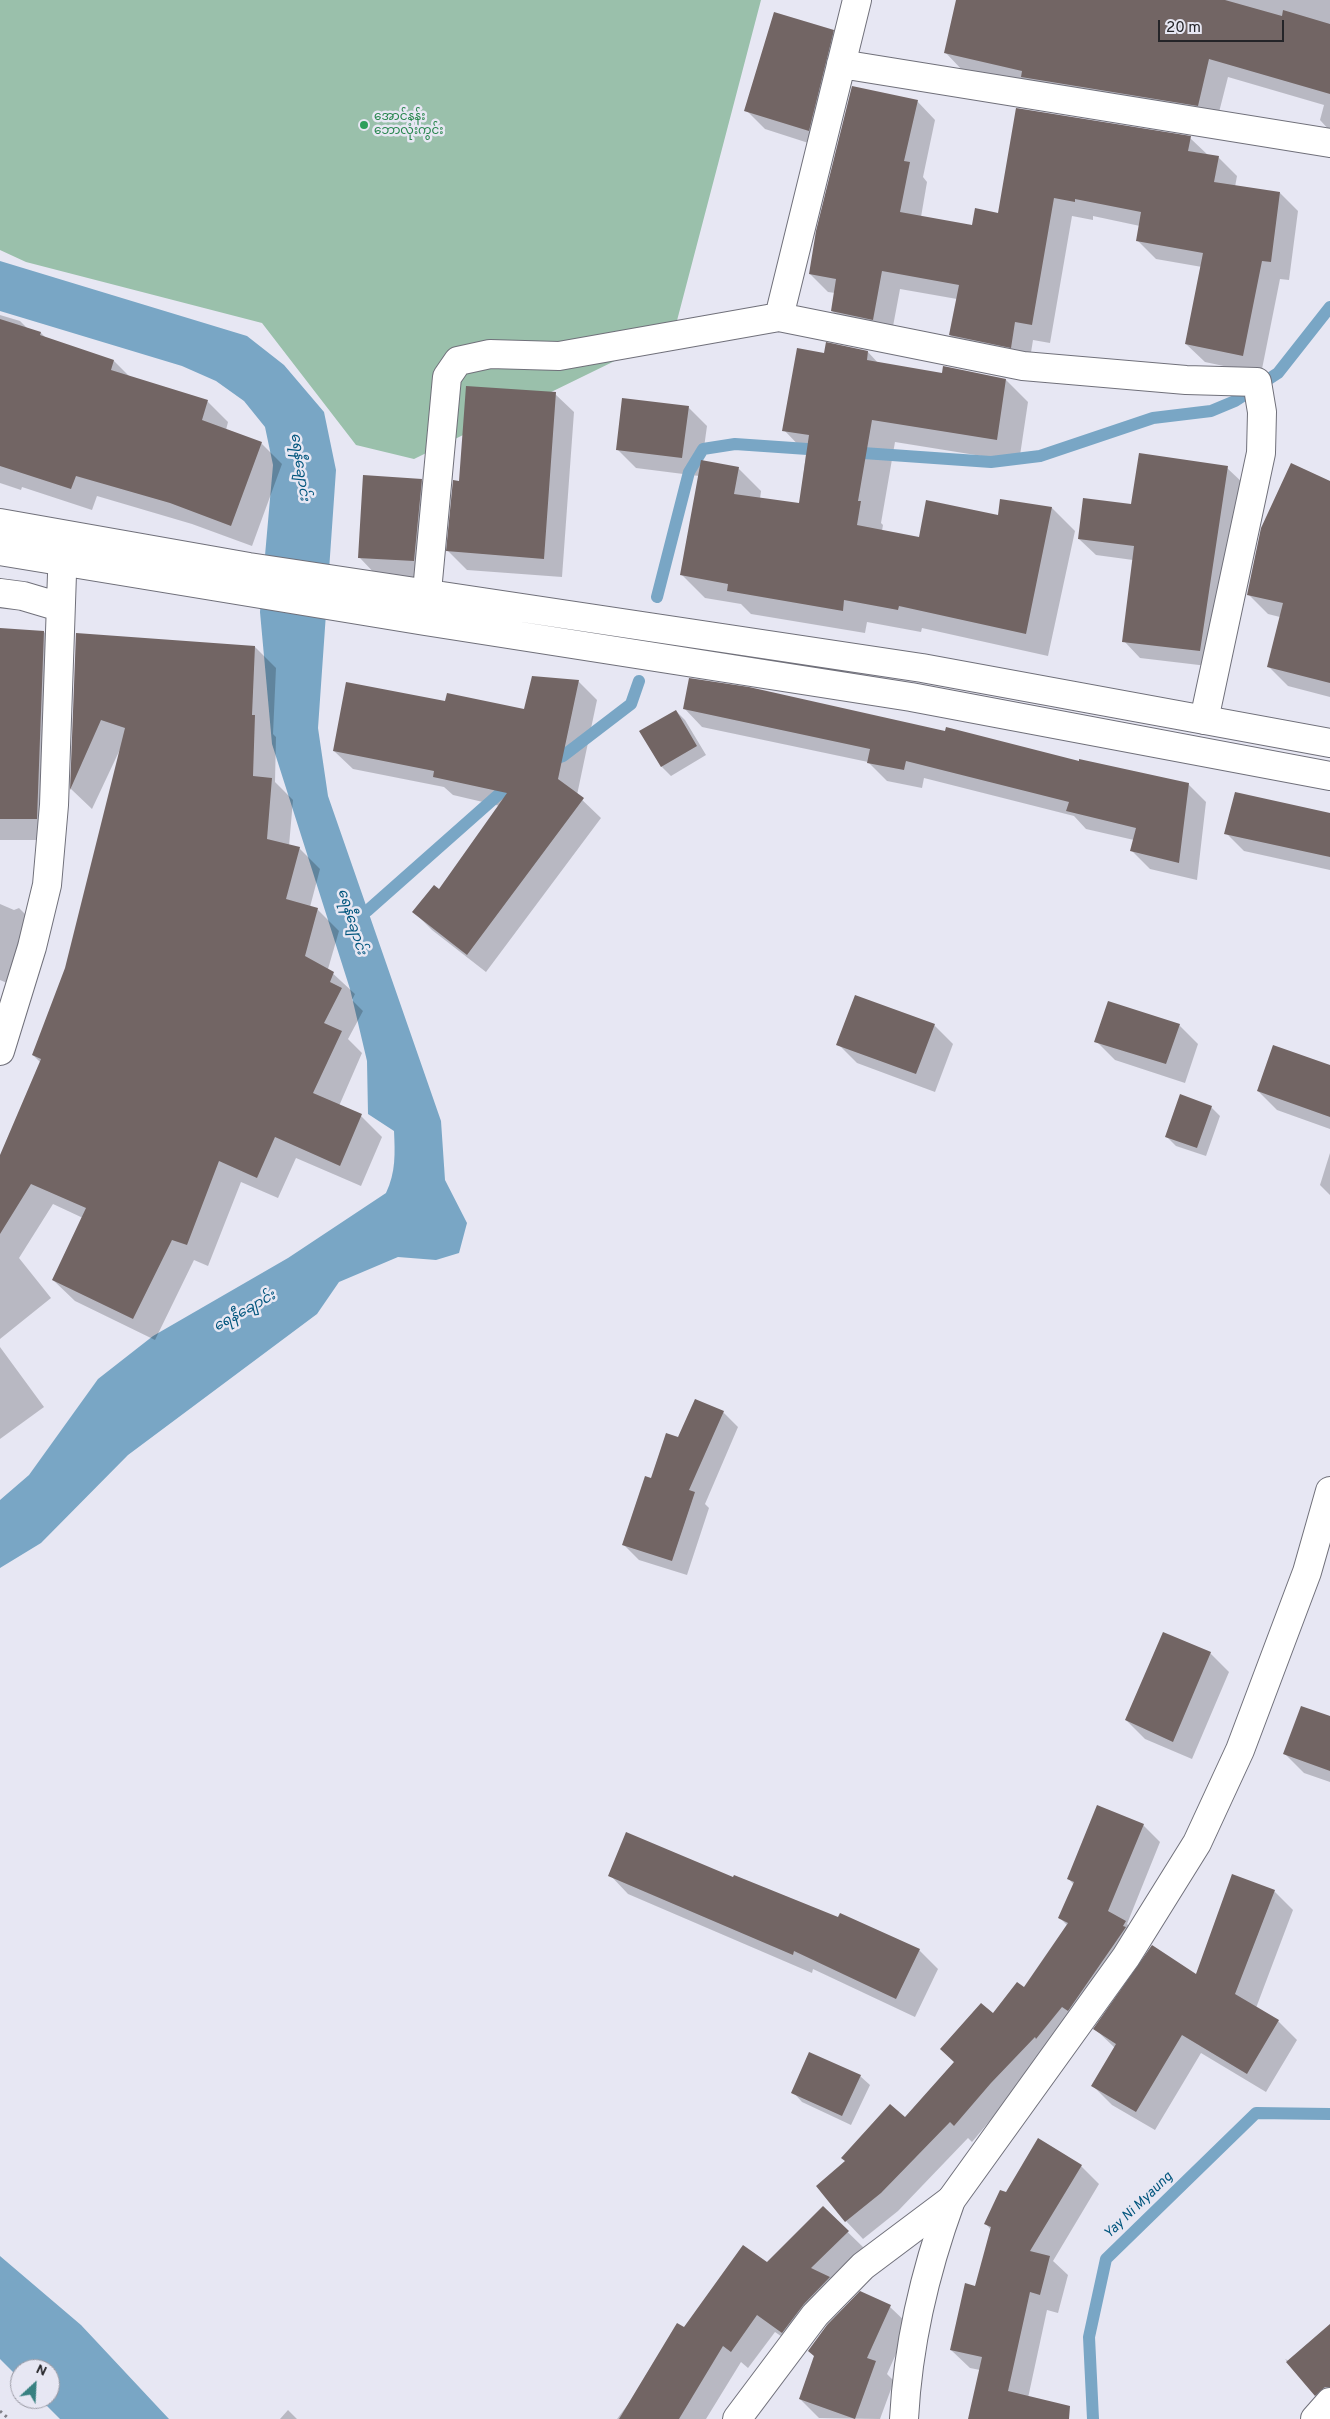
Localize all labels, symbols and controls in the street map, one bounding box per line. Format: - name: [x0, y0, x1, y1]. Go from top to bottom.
- scale bar: [1160, 10, 1286, 42]
- text: 20 m: [1166, 19, 1201, 38]
- place label: အောင်နန်း ဘောလုံးကွင်း: [374, 111, 443, 139]
- marker: အောင်နန်း ဘောလုံးကွင်း: [358, 119, 370, 131]
- water label: ရေနီချောင်း: [286, 432, 312, 502]
- water label: ရေနီချောင်း: [333, 887, 369, 957]
- water label: ရေနီချောင်း: [211, 1288, 279, 1336]
- water label: Yay Ni Myaung: [1101, 2169, 1177, 2243]
- north arrow: [10, 2359, 60, 2409]
- text: N: [33, 2361, 49, 2381]

